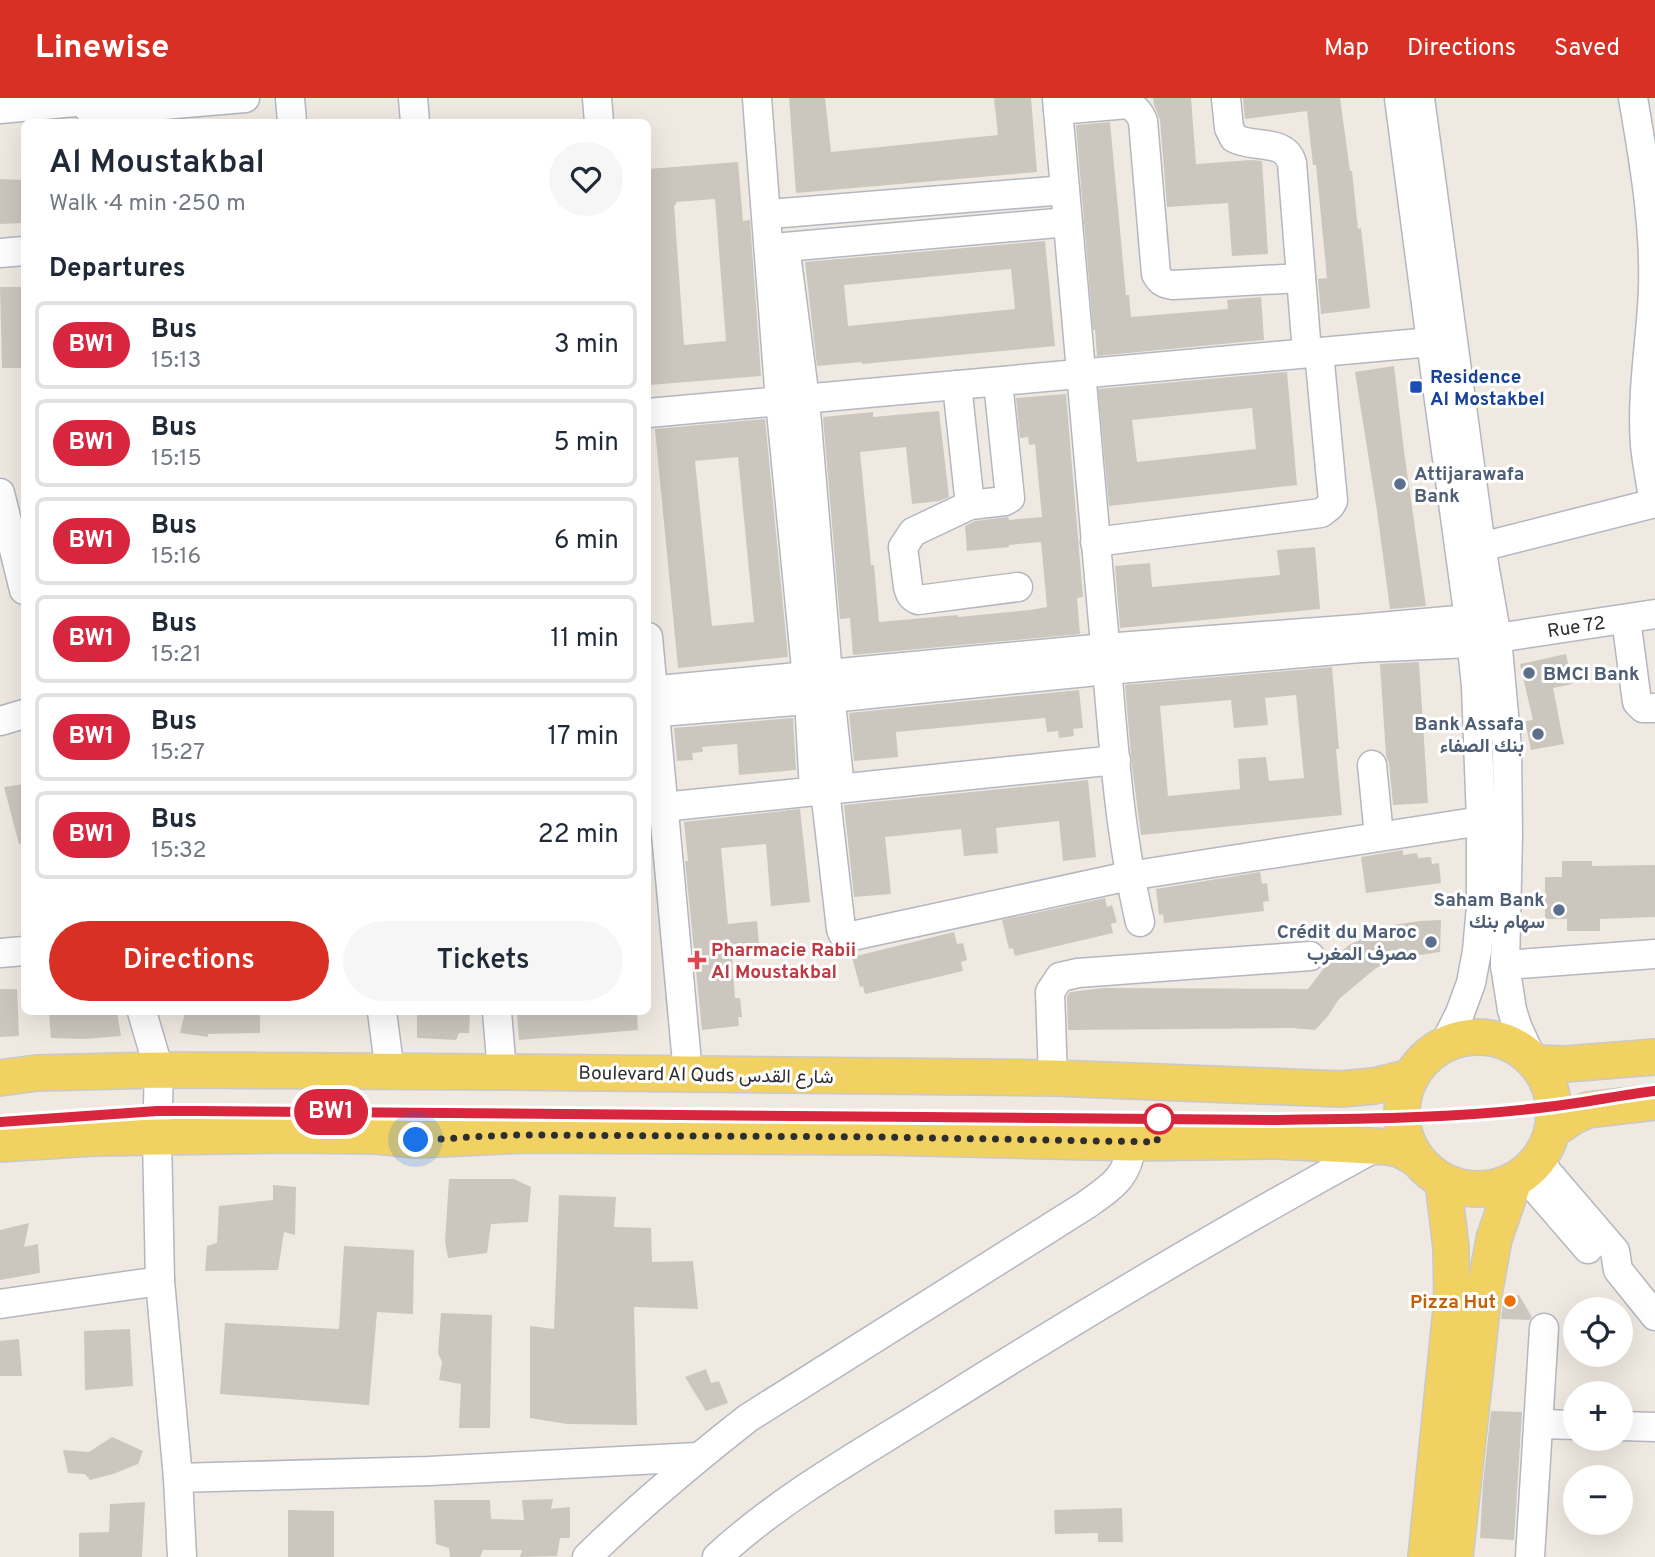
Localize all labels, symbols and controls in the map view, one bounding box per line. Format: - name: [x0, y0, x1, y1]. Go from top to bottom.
- text: Linewise: [35, 28, 169, 70]
- text: Map: [1324, 34, 1369, 64]
- text: Directions: [1407, 34, 1516, 64]
- text: Saved: [1554, 34, 1620, 64]
- button: heart: [549, 142, 623, 216]
- text: Al Moustakbal: [49, 143, 265, 185]
- text: Walk · 4 min · 250 m: [49, 190, 246, 219]
- text: Departures: [49, 253, 186, 286]
- text: Bus: [151, 314, 197, 347]
- text: 3 min: [554, 329, 619, 362]
- text: BW1: [69, 330, 114, 360]
- text: 15:13: [151, 347, 201, 376]
- place label: Residence Al Mostakbel: [1430, 366, 1545, 412]
- marker: Residence Al Mostakbel: [1408, 379, 1424, 395]
- text: Bus: [151, 412, 197, 445]
- text: 5 min: [553, 427, 619, 460]
- text: BW1: [69, 428, 114, 458]
- text: 15:15: [151, 445, 202, 474]
- place label: Attijarawafa Bank: [1414, 463, 1524, 509]
- marker: Attijarawafa Bank: [1392, 476, 1408, 492]
- text: Bus: [151, 510, 197, 543]
- text: 6 min: [554, 525, 619, 558]
- text: BW1: [69, 526, 114, 556]
- text: 15:16: [151, 543, 201, 572]
- text: Bus: [151, 608, 197, 641]
- street label: Rue 72: [1546, 612, 1607, 644]
- text: 11 min: [550, 623, 619, 656]
- text: BW1: [69, 624, 114, 654]
- text: 15:21: [151, 641, 202, 670]
- place label: BMCI Bank: [1543, 663, 1640, 687]
- marker: BMCI Bank: [1521, 665, 1537, 681]
- text: Bus: [151, 706, 197, 739]
- place label: Bank Assafa بنك الصفاء: [1414, 713, 1524, 759]
- text: 17 min: [547, 721, 619, 754]
- text: BW1: [69, 722, 114, 752]
- marker: Bank Assafa بنك الصفاء: [1530, 726, 1546, 742]
- text: 15:27: [151, 739, 205, 768]
- text: Bus: [151, 804, 197, 837]
- text: 22 min: [538, 819, 619, 852]
- text: BW1: [69, 820, 114, 850]
- text: 15:32: [151, 837, 207, 866]
- place label: Saham Bank سهام بنك: [1434, 889, 1545, 935]
- marker: Saham Bank سهام بنك: [1551, 902, 1567, 918]
- button: Directions: [49, 921, 329, 1001]
- button: Tickets: [343, 921, 623, 1001]
- place label: Crédit du Maroc مصرف المغرب: [1277, 921, 1417, 967]
- marker: Crédit du Maroc مصرف المغرب: [1423, 934, 1439, 950]
- place label: Pharmacie Rabii Al Moustakbal: [711, 939, 856, 985]
- marker: Pharmacie Rabii Al Moustakbal: [689, 952, 705, 968]
- street label: Boulevard Al Quds شارع القدس: [578, 1062, 834, 1090]
- line badge: BW1: [291, 1089, 371, 1135]
- text: BW1: [308, 1097, 354, 1127]
- unlabelled marker: [1144, 1104, 1174, 1134]
- your location: [398, 1122, 433, 1157]
- place label: Pizza Hut: [1410, 1291, 1496, 1315]
- marker: Pizza Hut: [1502, 1293, 1518, 1309]
- map controls: [1563, 1297, 1633, 1535]
- button: locate: [1563, 1297, 1633, 1367]
- button: +: [1563, 1381, 1633, 1451]
- button: −: [1563, 1465, 1633, 1535]

